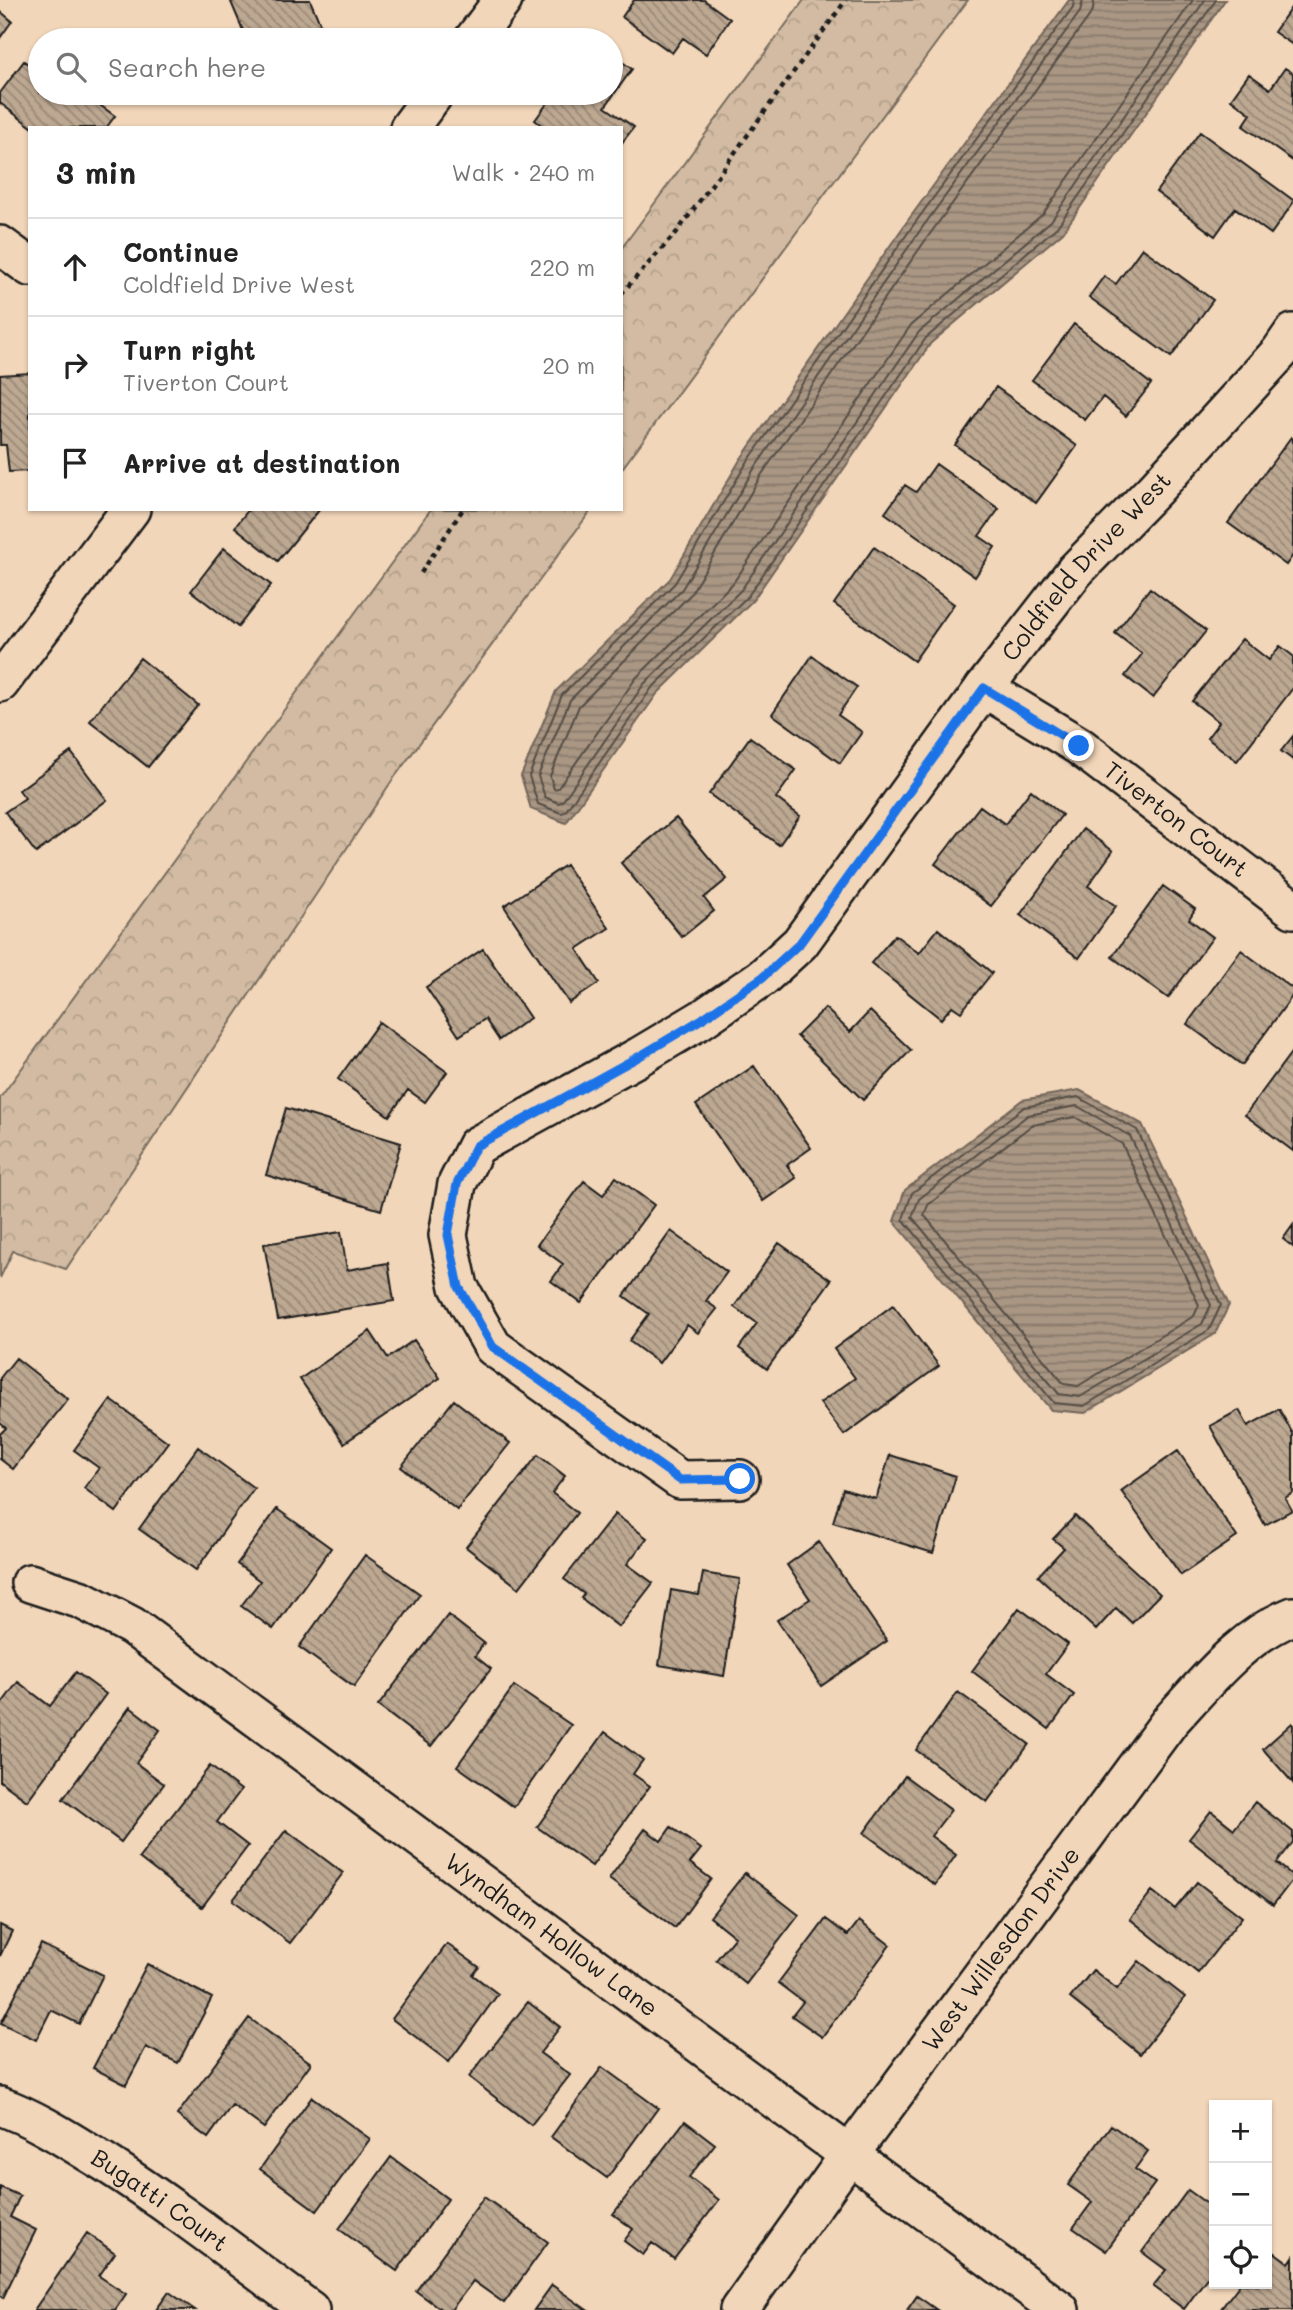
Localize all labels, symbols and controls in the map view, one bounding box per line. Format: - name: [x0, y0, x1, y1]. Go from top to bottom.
- search box: [28, 28, 623, 105]
- icon: search: [52, 48, 90, 86]
- text: Search here: [108, 50, 266, 84]
- text: 3 min: [56, 152, 136, 192]
- text: Walk · 240 m: [452, 157, 595, 187]
- text: Continue: [123, 235, 239, 269]
- icon: ahead: [56, 248, 94, 286]
- text: 220 m: [529, 252, 595, 282]
- text: Coldfield Drive West: [123, 269, 355, 299]
- text: Turn right: [123, 333, 256, 367]
- icon: right: [56, 346, 94, 384]
- text: 20 m: [542, 350, 595, 380]
- text: Tiverton Court: [123, 367, 289, 397]
- icon: arrive: [56, 444, 94, 482]
- text: Arrive at destination: [123, 446, 400, 480]
- street label: Coldfield Drive West: [994, 465, 1177, 667]
- route end: [1063, 730, 1094, 761]
- street label: Tiverton Court: [1098, 754, 1255, 883]
- route start: [724, 1463, 755, 1494]
- street label: West Willesdon Drive: [914, 1840, 1086, 2057]
- street label: Wyndham Hollow Lane: [440, 1845, 665, 2023]
- map controls: [1209, 2100, 1272, 2289]
- button: +: [1209, 2100, 1272, 2163]
- street label: Bugatti Court: [86, 2141, 235, 2258]
- button: −: [1209, 2163, 1272, 2226]
- button: locate: [1209, 2226, 1272, 2289]

